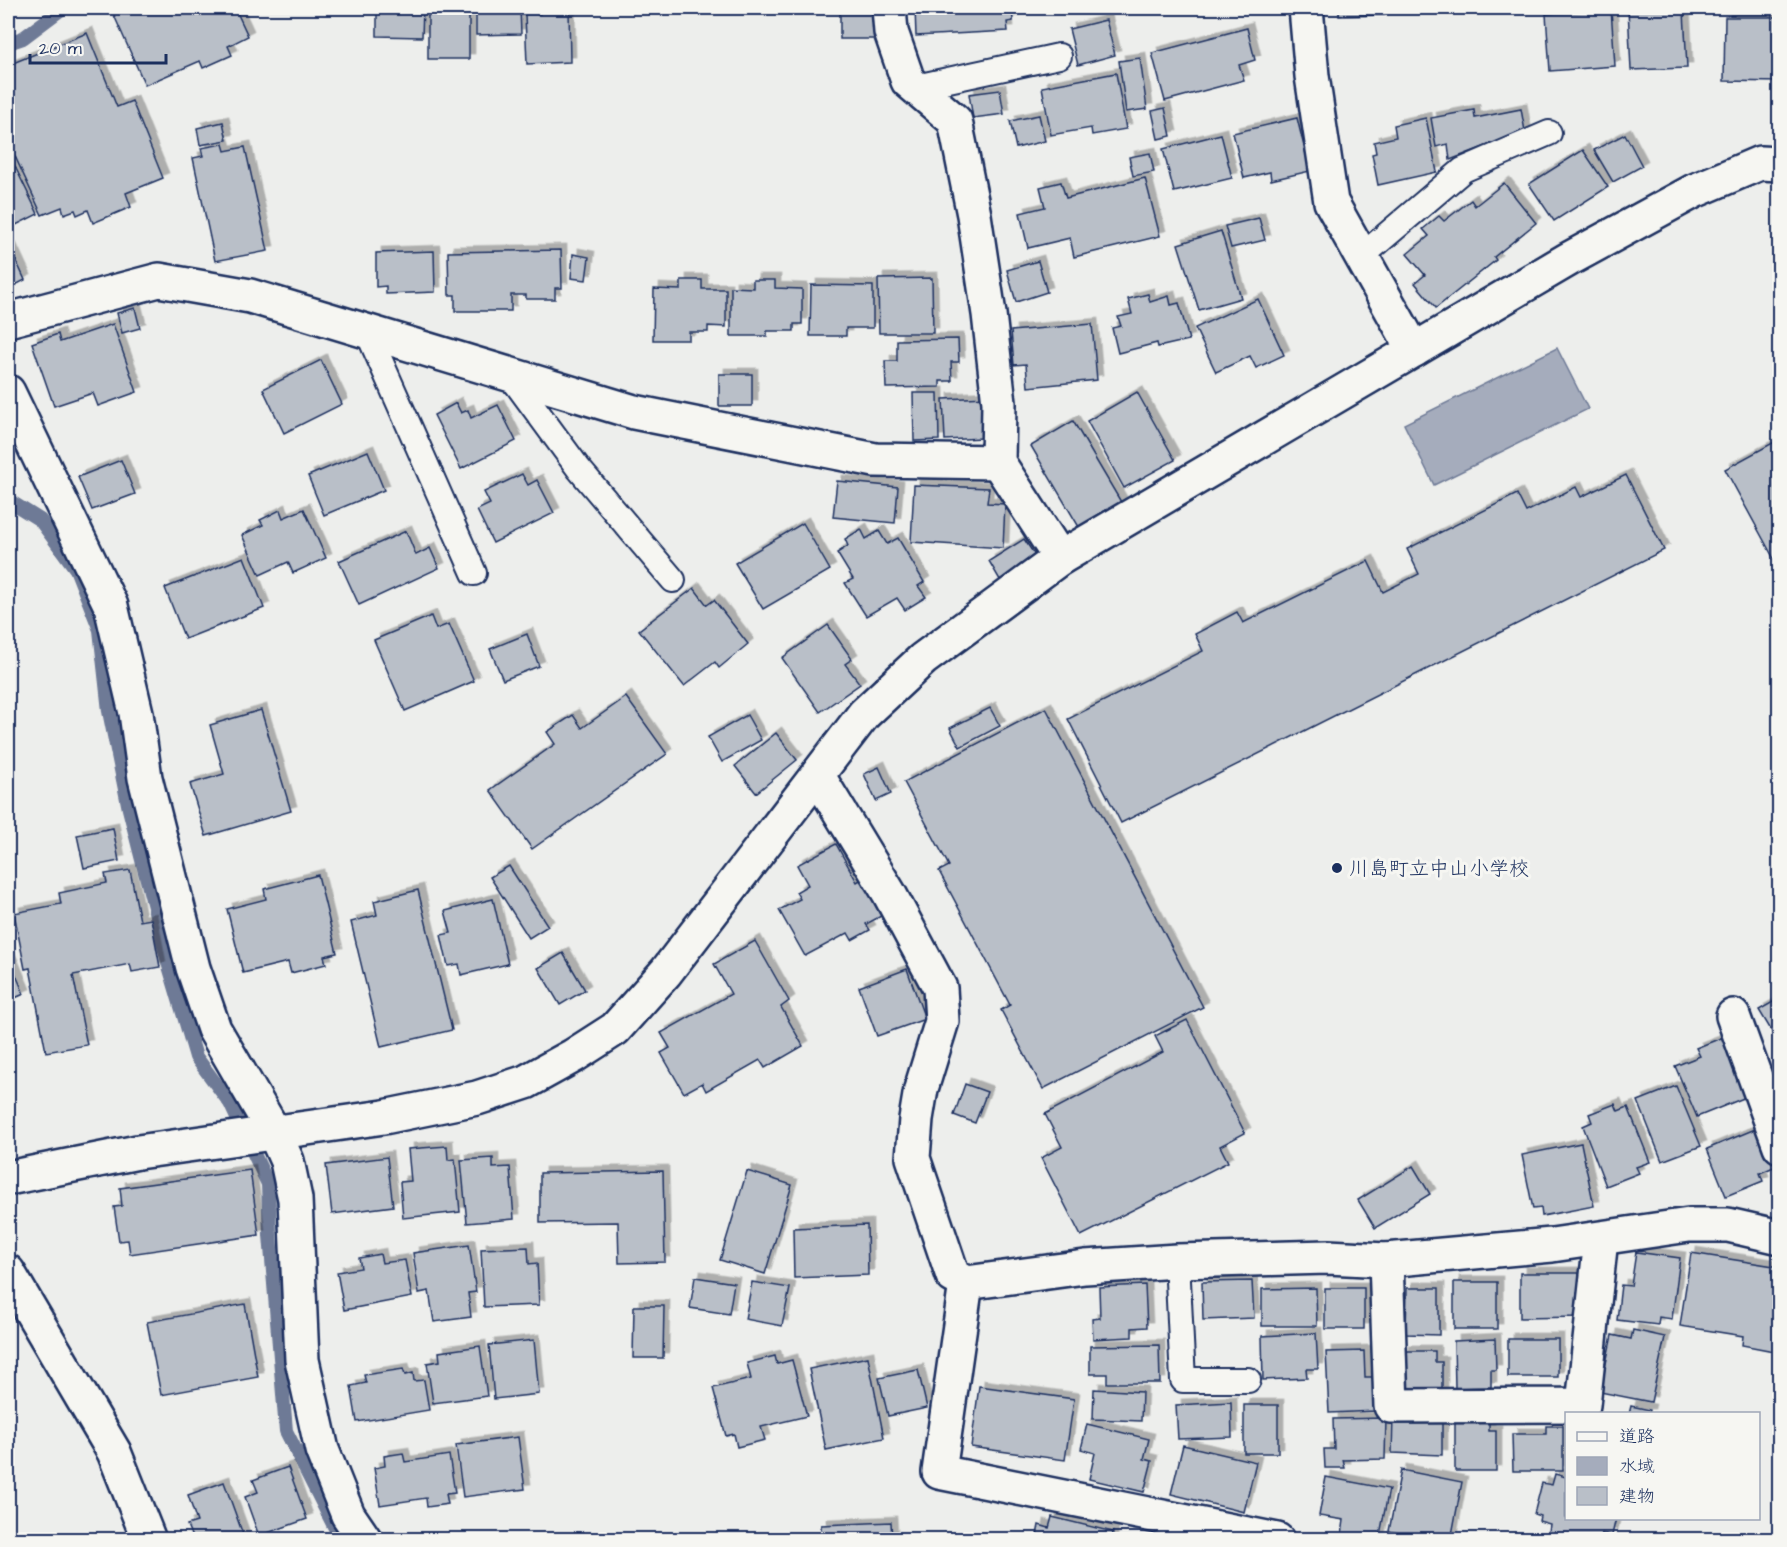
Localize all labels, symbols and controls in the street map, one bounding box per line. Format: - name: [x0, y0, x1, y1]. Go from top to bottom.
- scale bar: [30, 27, 166, 65]
- text: 20 m: [39, 36, 82, 61]
- place label: 川島町立中山小学校: [1349, 855, 1529, 883]
- marker: 川島町立中山小学校: [1330, 861, 1344, 875]
- legend: [1565, 1412, 1760, 1520]
- text: 道路: [1619, 1424, 1655, 1449]
- text: 水域: [1619, 1454, 1655, 1479]
- text: 建物: [1619, 1484, 1655, 1509]

